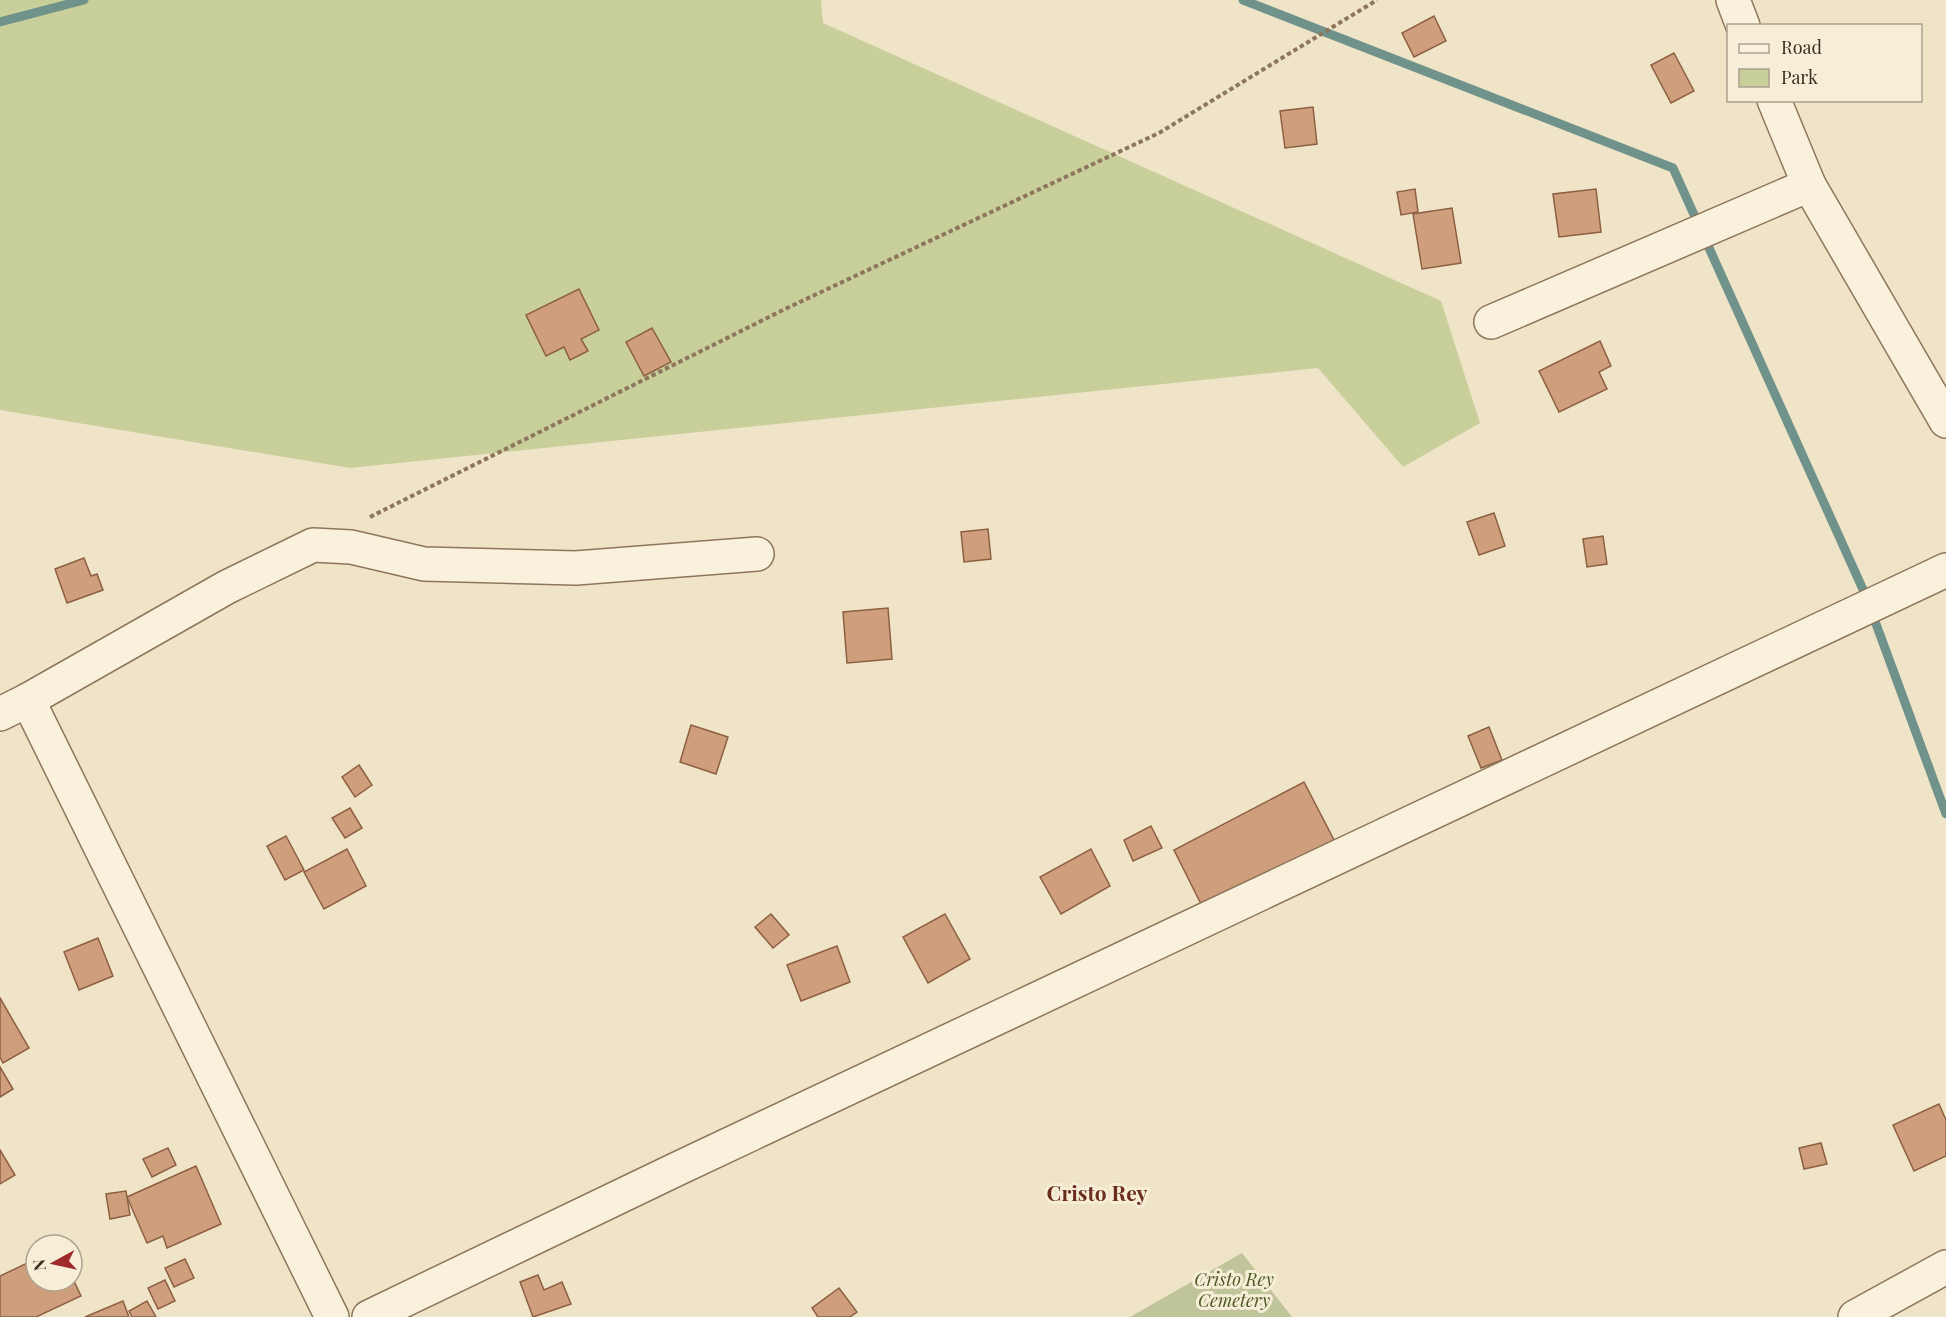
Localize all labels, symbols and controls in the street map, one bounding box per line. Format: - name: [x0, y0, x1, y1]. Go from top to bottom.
- legend: [1727, 24, 1922, 102]
- text: Road: [1781, 35, 1822, 59]
- text: Park: [1781, 65, 1818, 89]
- district label: Cristo Rey: [1047, 1178, 1147, 1206]
- north arrow: [24, 1233, 84, 1293]
- text: N: [27, 1258, 50, 1272]
- park label: Cristo Rey Cemetery: [1194, 1267, 1274, 1312]

